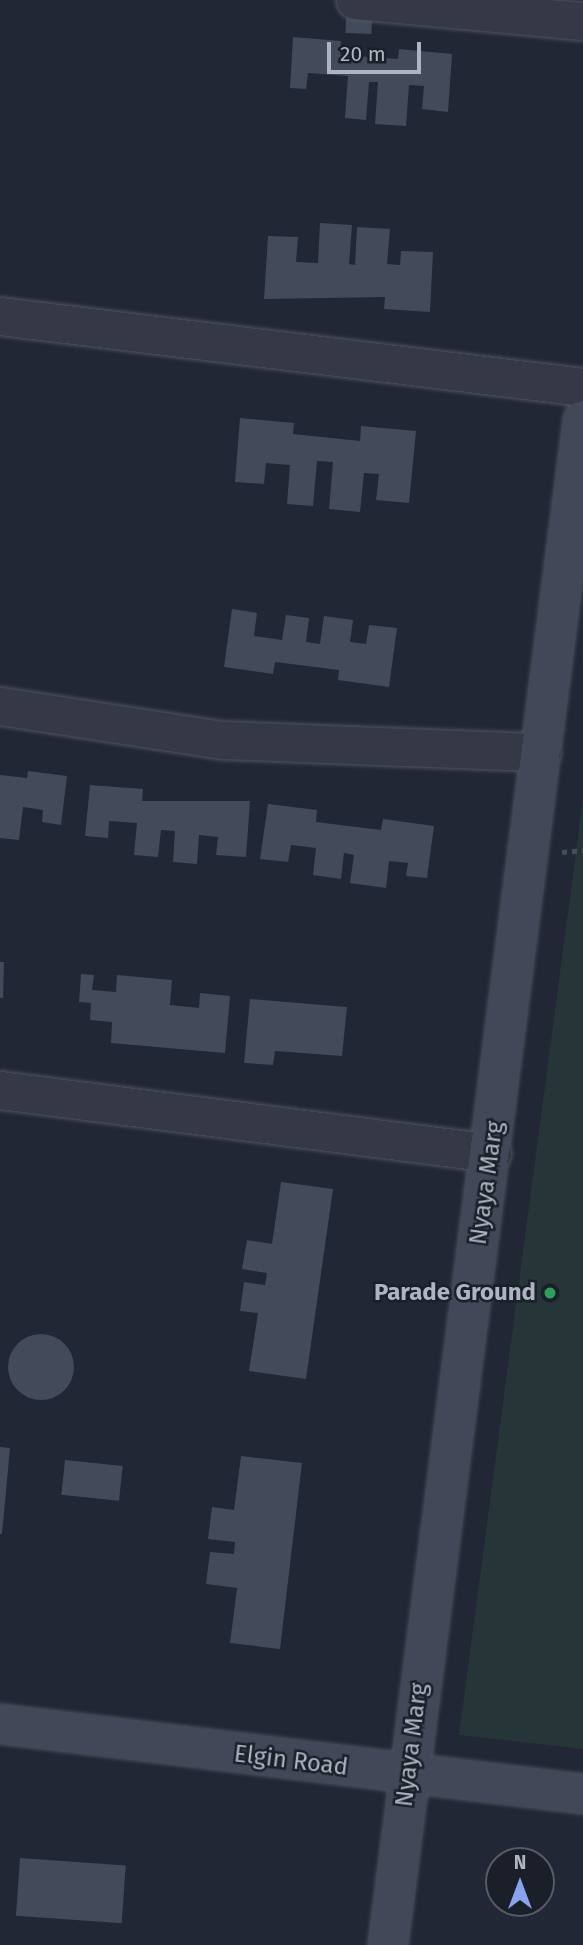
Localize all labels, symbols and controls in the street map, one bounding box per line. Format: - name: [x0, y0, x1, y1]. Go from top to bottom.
- scale bar: [331, 28, 426, 72]
- text: 20 m: [340, 41, 386, 67]
- street label: Nyaya Marg: [464, 1119, 510, 1247]
- place label: Parade Ground: [374, 1279, 536, 1307]
- marker: Parade Ground: [542, 1285, 558, 1301]
- street label: Nyaya Marg: [390, 1681, 434, 1809]
- street label: Elgin Road: [232, 1740, 350, 1782]
- north arrow: [485, 1847, 555, 1917]
- text: N: [514, 1851, 526, 1874]

